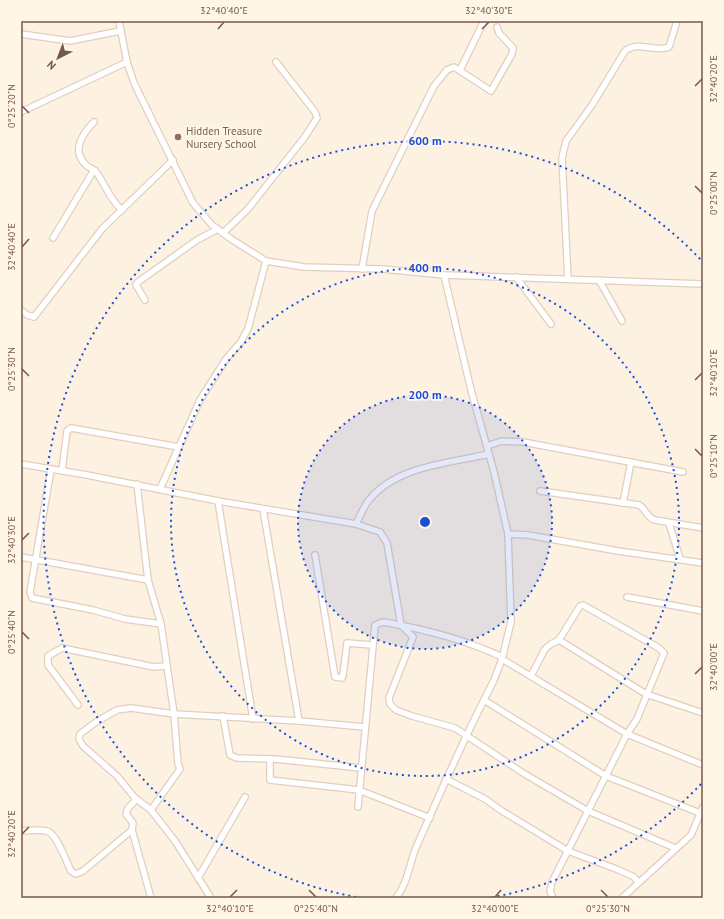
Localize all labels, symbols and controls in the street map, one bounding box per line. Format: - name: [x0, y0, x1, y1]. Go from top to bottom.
- text: 32°40'40"E: [200, 4, 248, 17]
- text: 32°40'30"E: [465, 4, 513, 17]
- north arrow: [38, 38, 78, 78]
- text: 32°40'20"E: [707, 55, 720, 103]
- text: N: [44, 58, 59, 73]
- text: 0°25'20"N: [5, 84, 18, 128]
- place label: Hidden Treasure Nursery School: [186, 124, 262, 151]
- marker: Hidden Treasure Nursery School: [173, 132, 183, 142]
- text: 600 m: [408, 133, 442, 148]
- text: 0°25'00"N: [707, 171, 720, 215]
- text: 32°40'40"E: [5, 223, 18, 271]
- text: 400 m: [408, 260, 442, 275]
- text: 0°25'30"N: [5, 347, 18, 391]
- text: 32°40'10"E: [707, 349, 720, 397]
- text: 200 m: [408, 387, 442, 402]
- text: 0°25'10"N: [707, 434, 720, 478]
- centre of rings: [418, 515, 432, 529]
- text: 32°40'30"E: [5, 516, 18, 564]
- text: 0°25'40"N: [5, 610, 18, 654]
- text: 32°40'00"E: [707, 643, 720, 691]
- text: 32°40'20"E: [5, 810, 18, 858]
- text: 32°40'10"E: [206, 902, 254, 915]
- text: 0°25'40"N: [294, 902, 338, 915]
- text: 32°40'00"E: [471, 902, 519, 915]
- text: 0°25'30"N: [586, 902, 630, 915]

